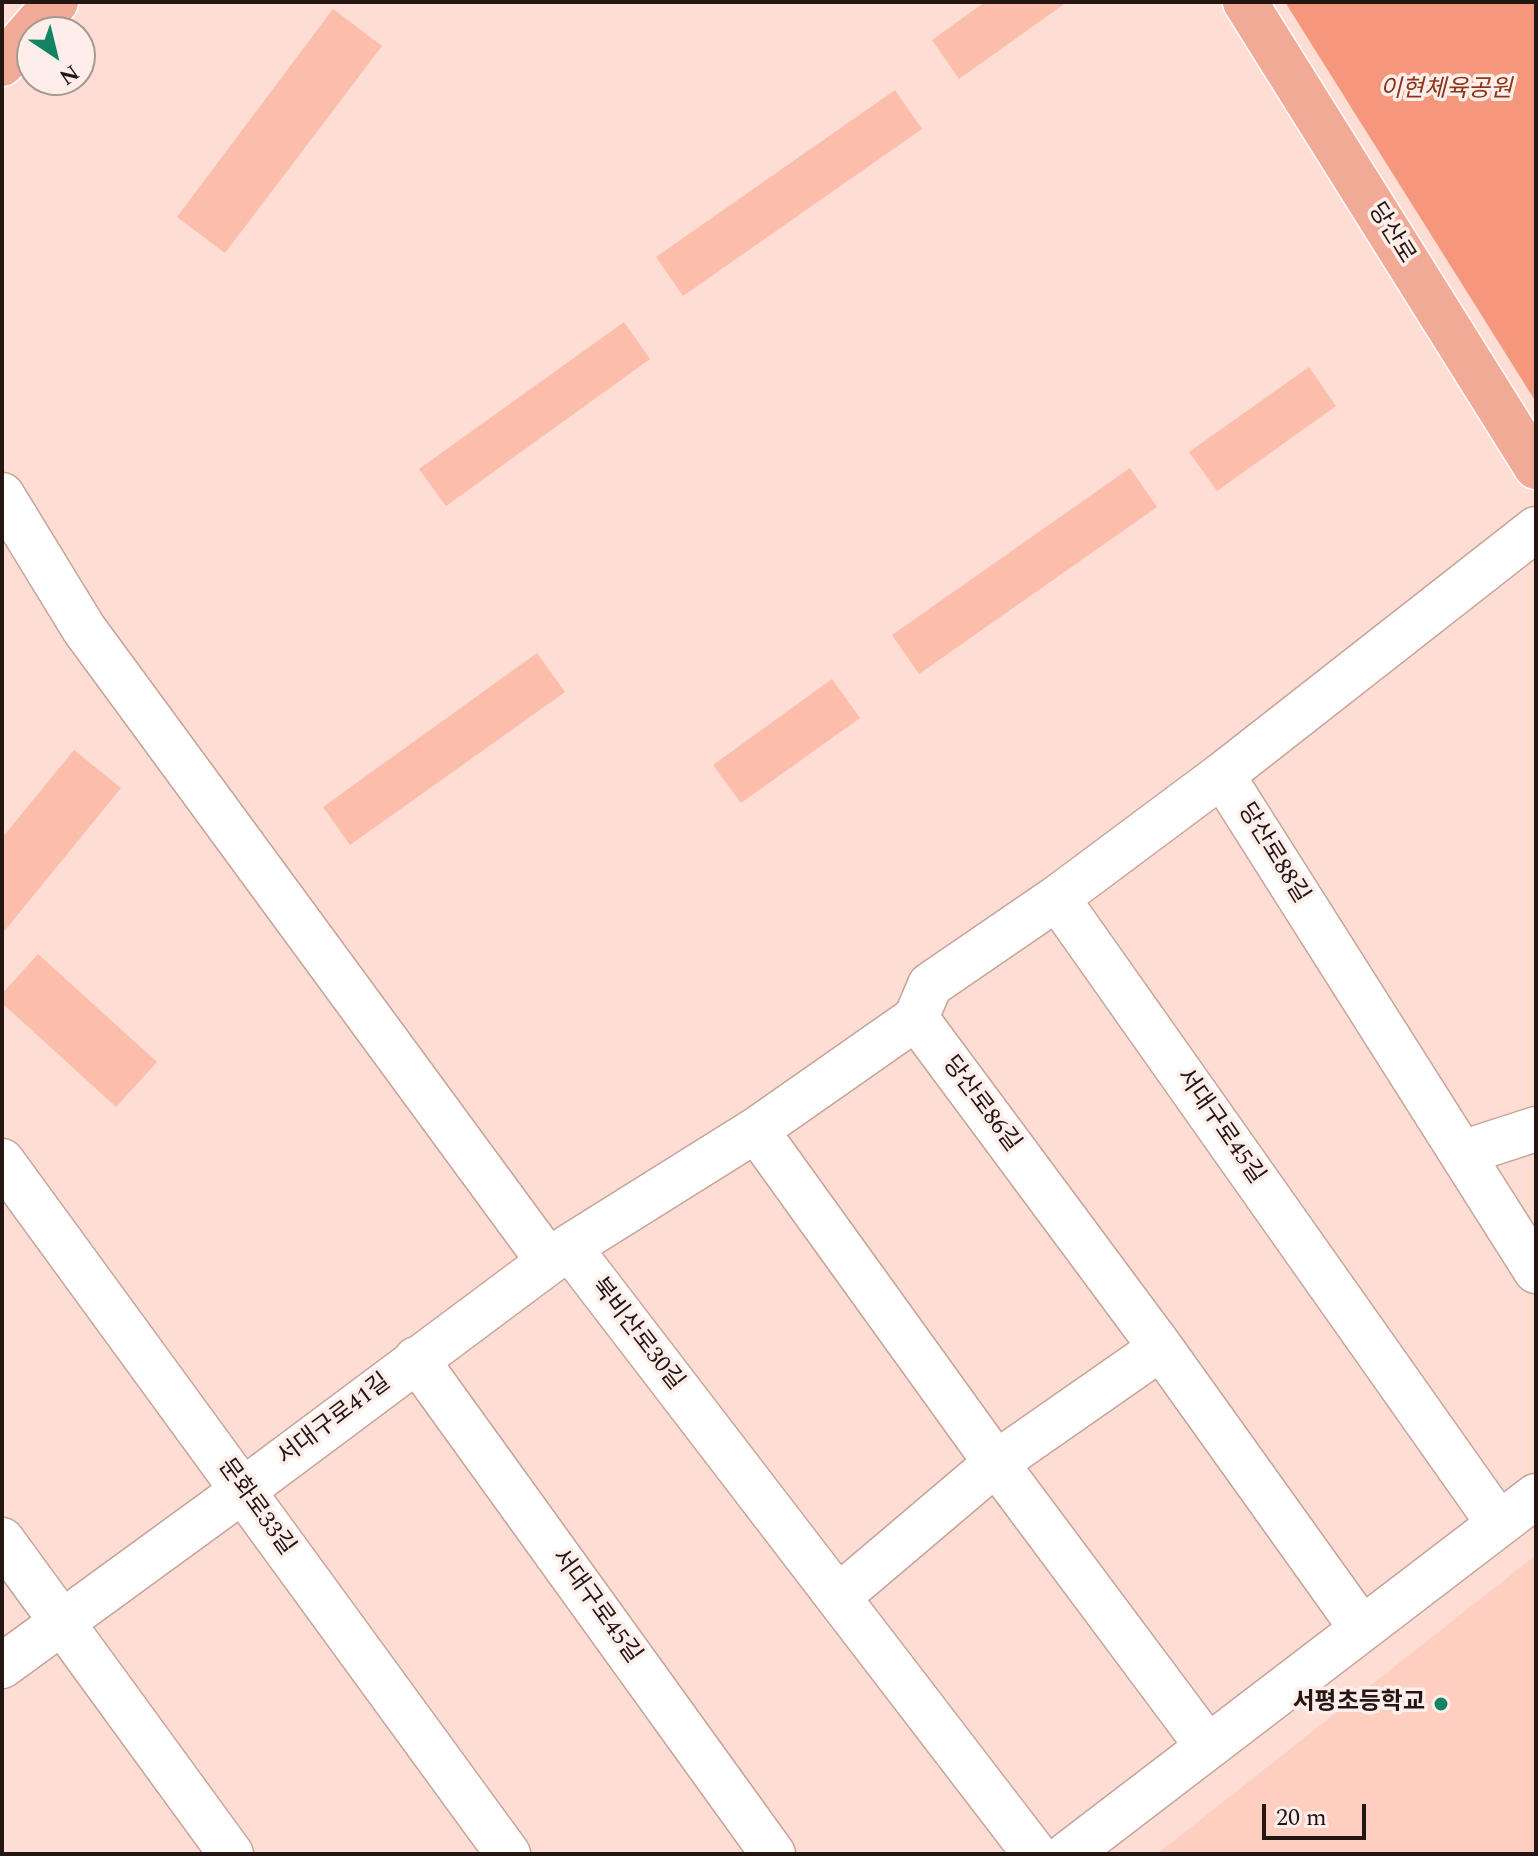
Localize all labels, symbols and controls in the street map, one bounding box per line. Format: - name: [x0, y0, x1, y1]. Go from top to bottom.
- north arrow: [16, 16, 96, 96]
- text: N: [52, 56, 86, 93]
- park label: 이현체육공원: [1380, 77, 1512, 105]
- street label: 당산로: [1360, 198, 1420, 270]
- street label: 당산로88길: [1230, 799, 1314, 909]
- street label: 당산로86길: [935, 1051, 1025, 1159]
- street label: 서대구로45길: [1169, 1064, 1269, 1190]
- street label: 북비산로30길: [583, 1273, 689, 1397]
- street label: 서대구로41길: [273, 1369, 397, 1473]
- street label: 문화로33길: [210, 1454, 300, 1562]
- street label: 서대구로45길: [544, 1544, 646, 1670]
- place label: 서평초등학교: [1293, 1690, 1425, 1718]
- marker: 서평초등학교: [1432, 1695, 1450, 1713]
- scale bar: [1266, 1788, 1370, 1838]
- text: 20 m: [1276, 1800, 1327, 1836]

